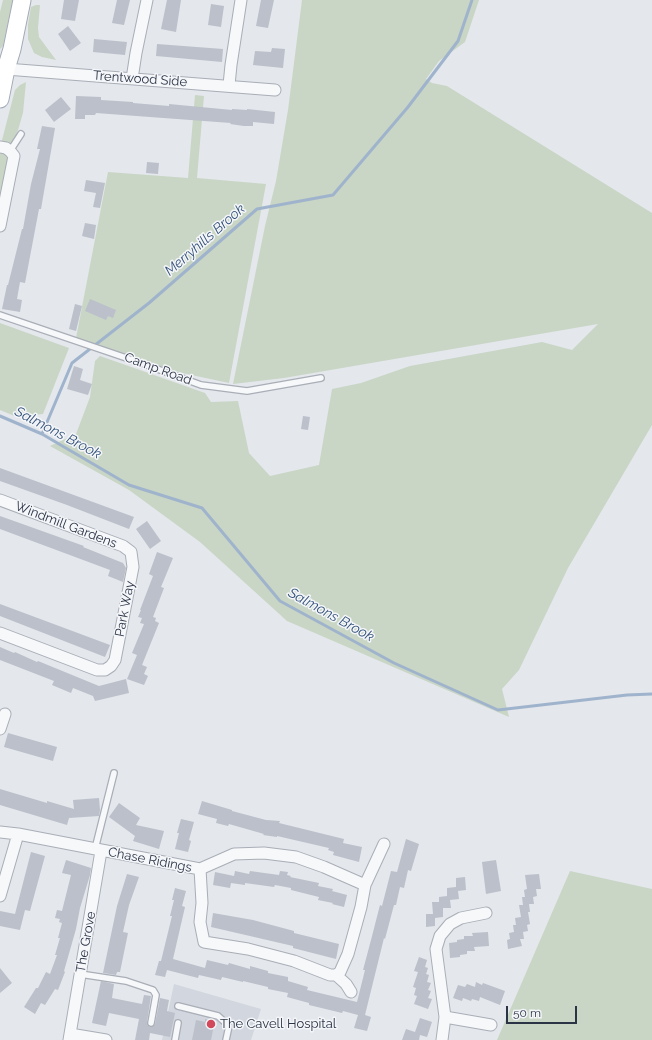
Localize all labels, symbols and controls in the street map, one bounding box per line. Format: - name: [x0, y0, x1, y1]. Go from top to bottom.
- street label: Trentwood Side: [92, 68, 188, 90]
- water label: Merryhills Brook: [161, 201, 249, 279]
- street label: Camp Road: [122, 350, 194, 388]
- water label: Salmons Brook: [12, 403, 104, 463]
- street label: Windmill Gardens: [13, 498, 119, 552]
- street label: Park Way: [112, 580, 138, 638]
- water label: Salmons Brook: [285, 584, 377, 646]
- street label: Chase Ridings: [107, 844, 193, 876]
- street label: The Grove: [73, 910, 99, 974]
- scale bar: [508, 998, 579, 1024]
- text: 50 m: [513, 1006, 541, 1020]
- place label: The Cavell Hospital: [220, 1016, 336, 1032]
- marker: The Cavell Hospital: [205, 1018, 217, 1030]

